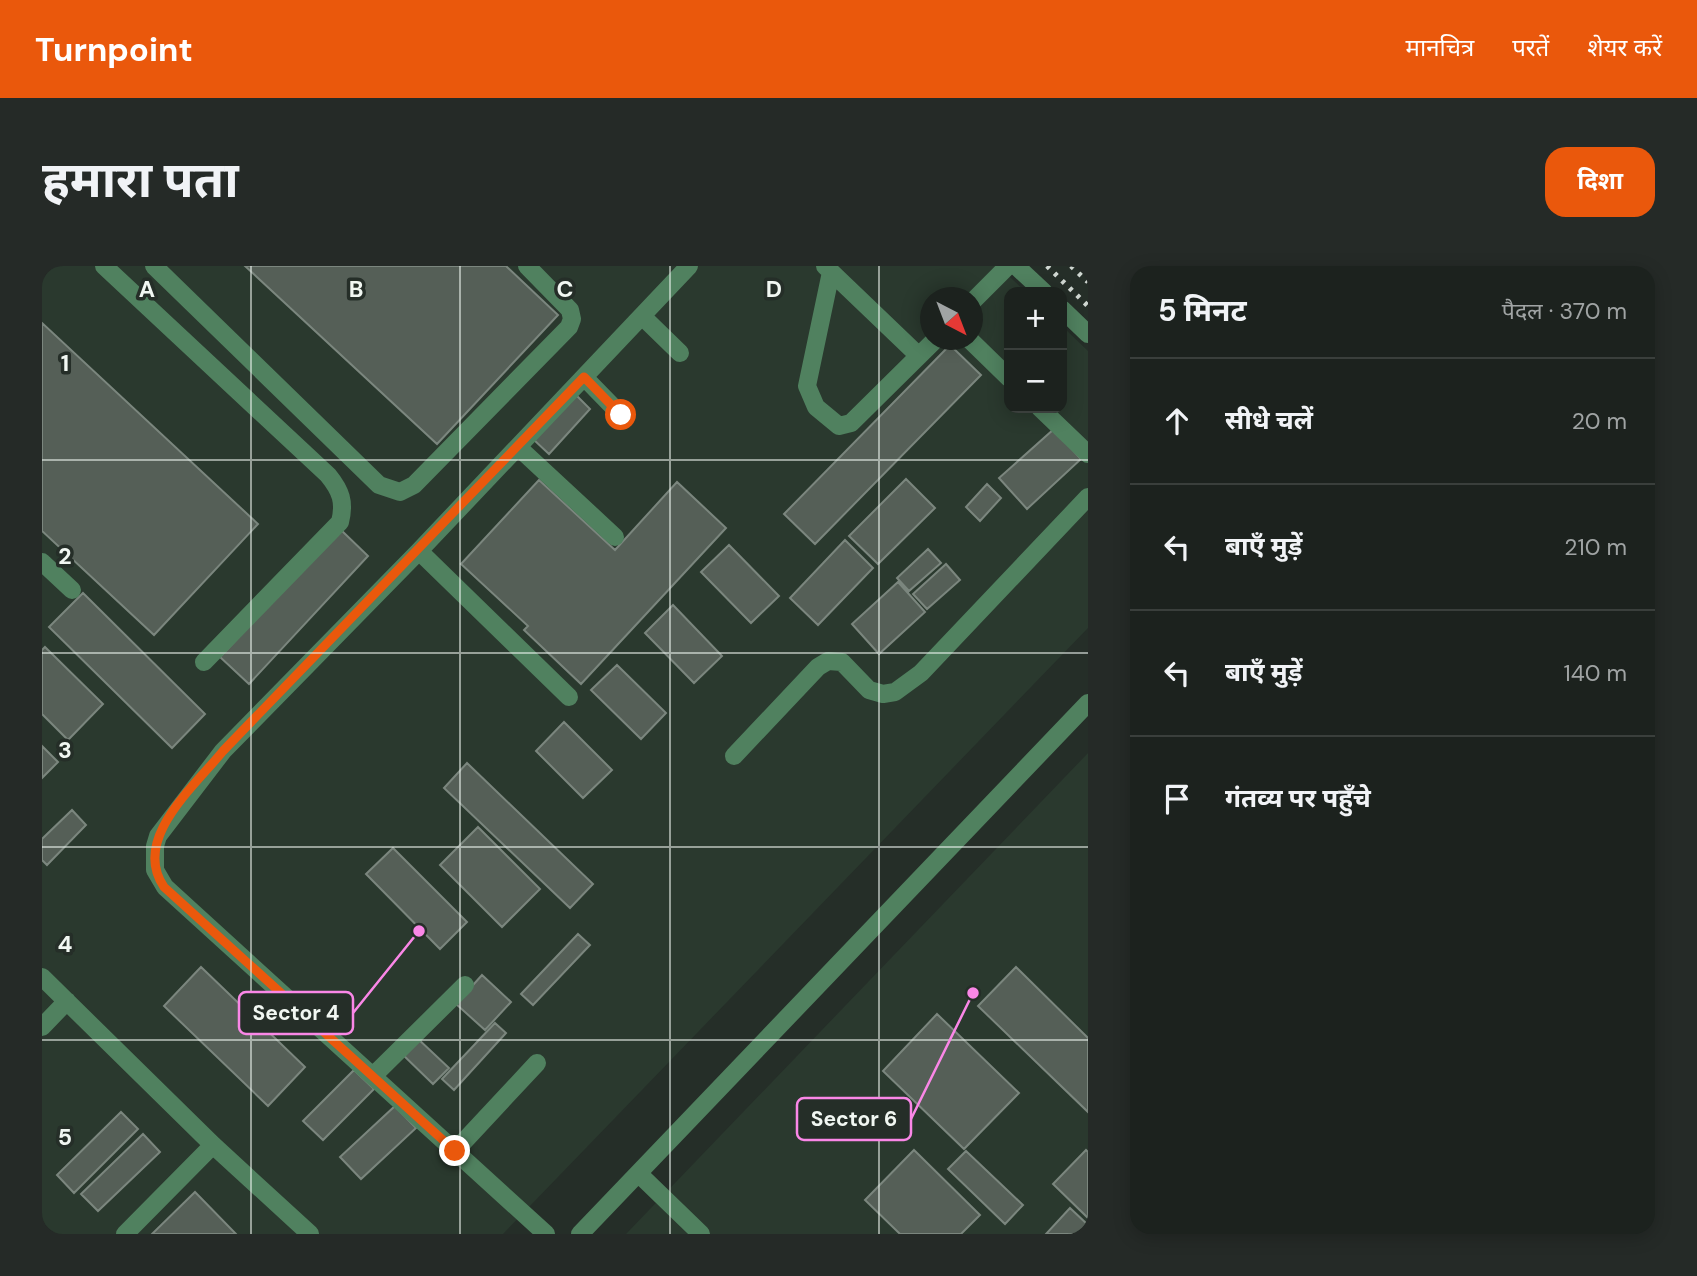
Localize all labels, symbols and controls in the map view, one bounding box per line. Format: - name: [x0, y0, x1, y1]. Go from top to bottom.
- text: Turnpoint: [35, 28, 193, 71]
- text: मानचित्र: [1406, 32, 1474, 63]
- text: परतें: [1512, 32, 1549, 63]
- text: शेयर करें: [1587, 32, 1662, 63]
- button: दिशा: [1545, 147, 1655, 217]
- text: हमारा पता: [42, 148, 239, 212]
- text: A: [139, 274, 155, 304]
- text: B: [349, 274, 363, 304]
- text: C: [557, 274, 573, 304]
- text: D: [766, 274, 782, 304]
- north arrow: [920, 287, 983, 350]
- map controls: [1004, 287, 1067, 413]
- button: +: [1004, 287, 1067, 350]
- text: 5 मिनट: [1158, 291, 1247, 330]
- text: पैदल · 370 m: [1502, 296, 1627, 326]
- text: 1: [61, 348, 69, 378]
- button: −: [1004, 350, 1067, 413]
- route start: [605, 399, 636, 430]
- icon: ahead: [1158, 402, 1196, 440]
- text: सीधे चलें: [1225, 403, 1313, 437]
- text: 20 m: [1572, 406, 1627, 436]
- icon: left: [1158, 528, 1196, 566]
- text: बाएँ मुड़ें: [1225, 529, 1302, 563]
- text: 210 m: [1564, 532, 1627, 562]
- text: 2: [58, 541, 72, 571]
- icon: left: [1158, 654, 1196, 692]
- text: बाएँ मुड़ें: [1225, 655, 1302, 689]
- text: 140 m: [1564, 658, 1627, 688]
- text: 3: [58, 735, 72, 765]
- icon: arrive: [1158, 780, 1196, 818]
- text: गंतव्य पर पहुँचे: [1225, 781, 1371, 815]
- text: 4: [58, 929, 73, 959]
- callout: Sector 4: [239, 992, 353, 1034]
- text: Sector 4: [253, 999, 339, 1027]
- callout: Sector 6: [797, 1098, 911, 1140]
- text: Sector 6: [811, 1105, 897, 1133]
- text: 5: [58, 1122, 72, 1152]
- route end: [439, 1135, 470, 1166]

